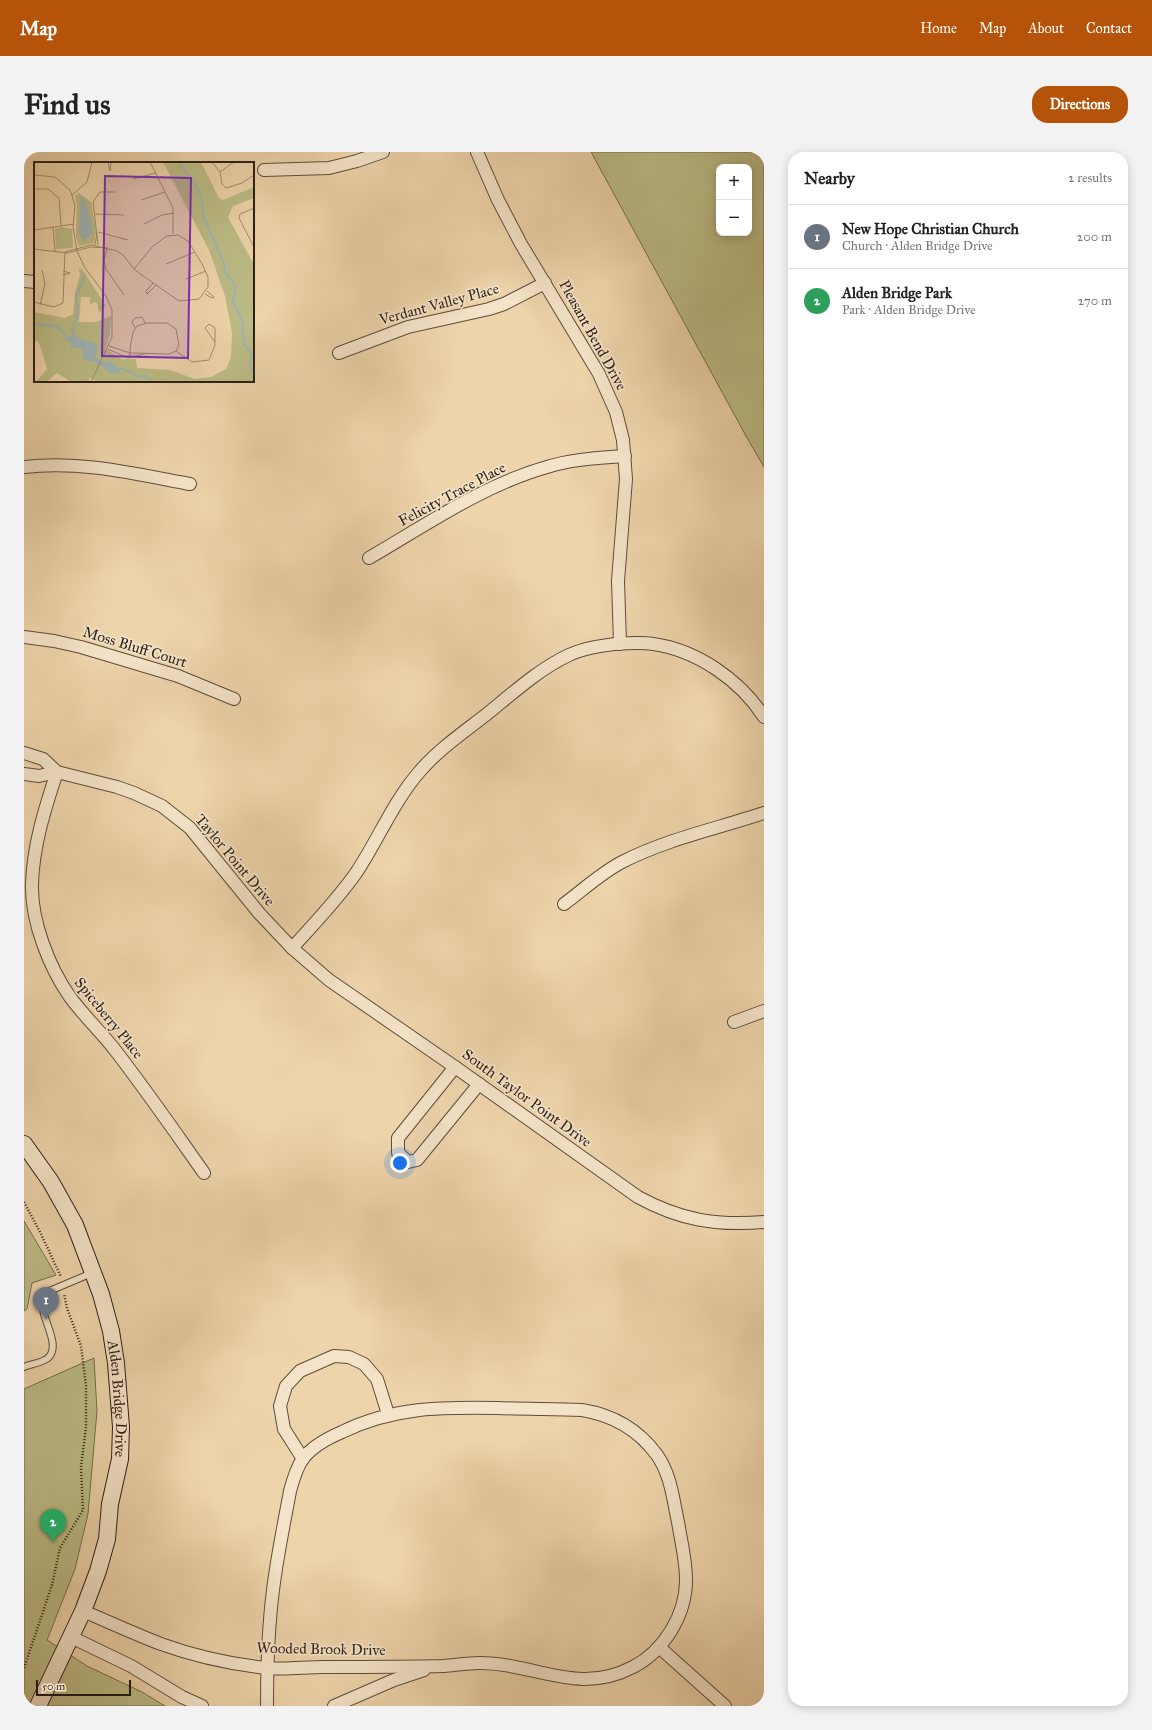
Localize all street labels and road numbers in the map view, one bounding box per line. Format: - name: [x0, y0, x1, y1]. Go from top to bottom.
- street label: Pleasant Bend Drive: [555, 277, 631, 393]
- street label: Verdant Valley Place: [376, 279, 501, 329]
- street label: Felicity Trace Place: [395, 458, 509, 530]
- street label: Moss Bluff Court: [81, 623, 190, 672]
- street label: Taylor Point Drive: [191, 810, 279, 910]
- street label: Spiceberry Place: [71, 974, 147, 1062]
- street label: South Taylor Point Drive: [459, 1045, 595, 1151]
- street label: Alden Bridge Drive: [103, 1338, 130, 1458]
- street label: Wooded Brook Drive: [256, 1639, 386, 1659]

